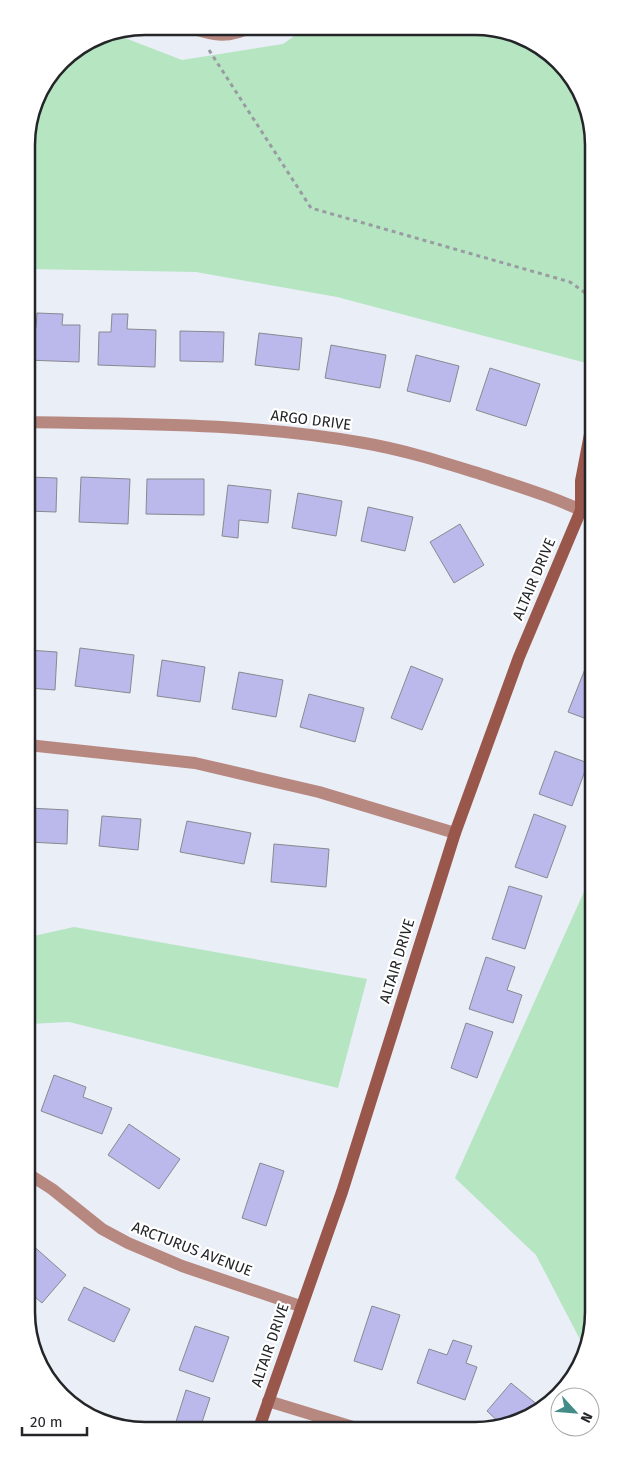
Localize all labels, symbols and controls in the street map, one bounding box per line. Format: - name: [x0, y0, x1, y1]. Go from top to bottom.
- street label: ARGO DRIVE: [270, 406, 352, 434]
- street label: ALTAIR DRIVE: [509, 535, 559, 623]
- street label: ALTAIR DRIVE: [376, 917, 418, 1005]
- street label: ARCTURUS AVENUE: [129, 1218, 255, 1280]
- street label: ALTAIR DRIVE: [247, 1301, 293, 1389]
- north arrow: [550, 1387, 600, 1437]
- scale bar: [22, 1404, 88, 1436]
- text: N: [577, 1410, 596, 1425]
- text: 20 m: [30, 1413, 63, 1431]

